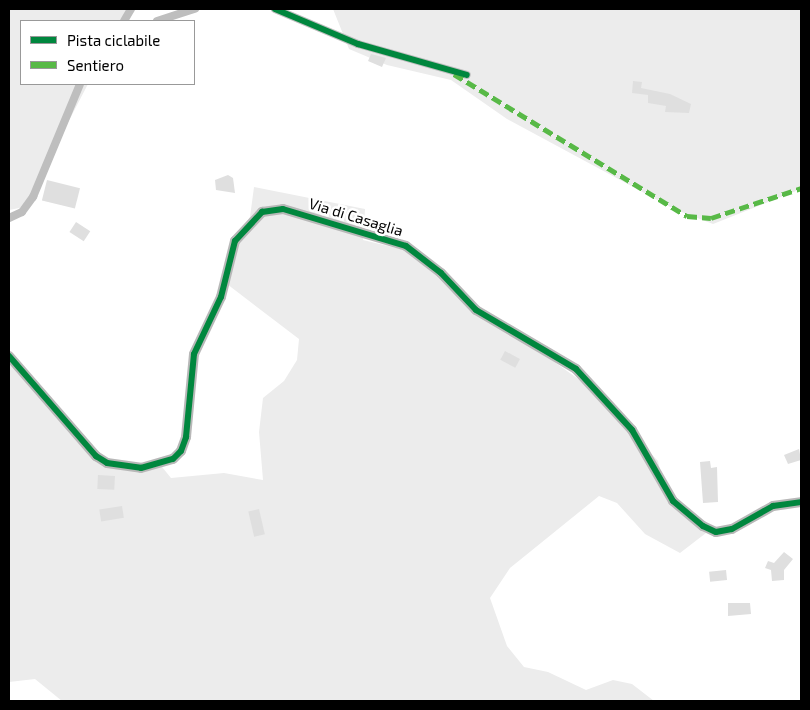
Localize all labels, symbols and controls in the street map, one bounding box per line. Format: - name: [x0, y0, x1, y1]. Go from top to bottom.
- legend: [20, 20, 195, 85]
- text: Pista ciclabile: [67, 31, 160, 49]
- text: Sentiero: [67, 56, 124, 74]
- street label: Via di Casaglia: [307, 194, 405, 240]

